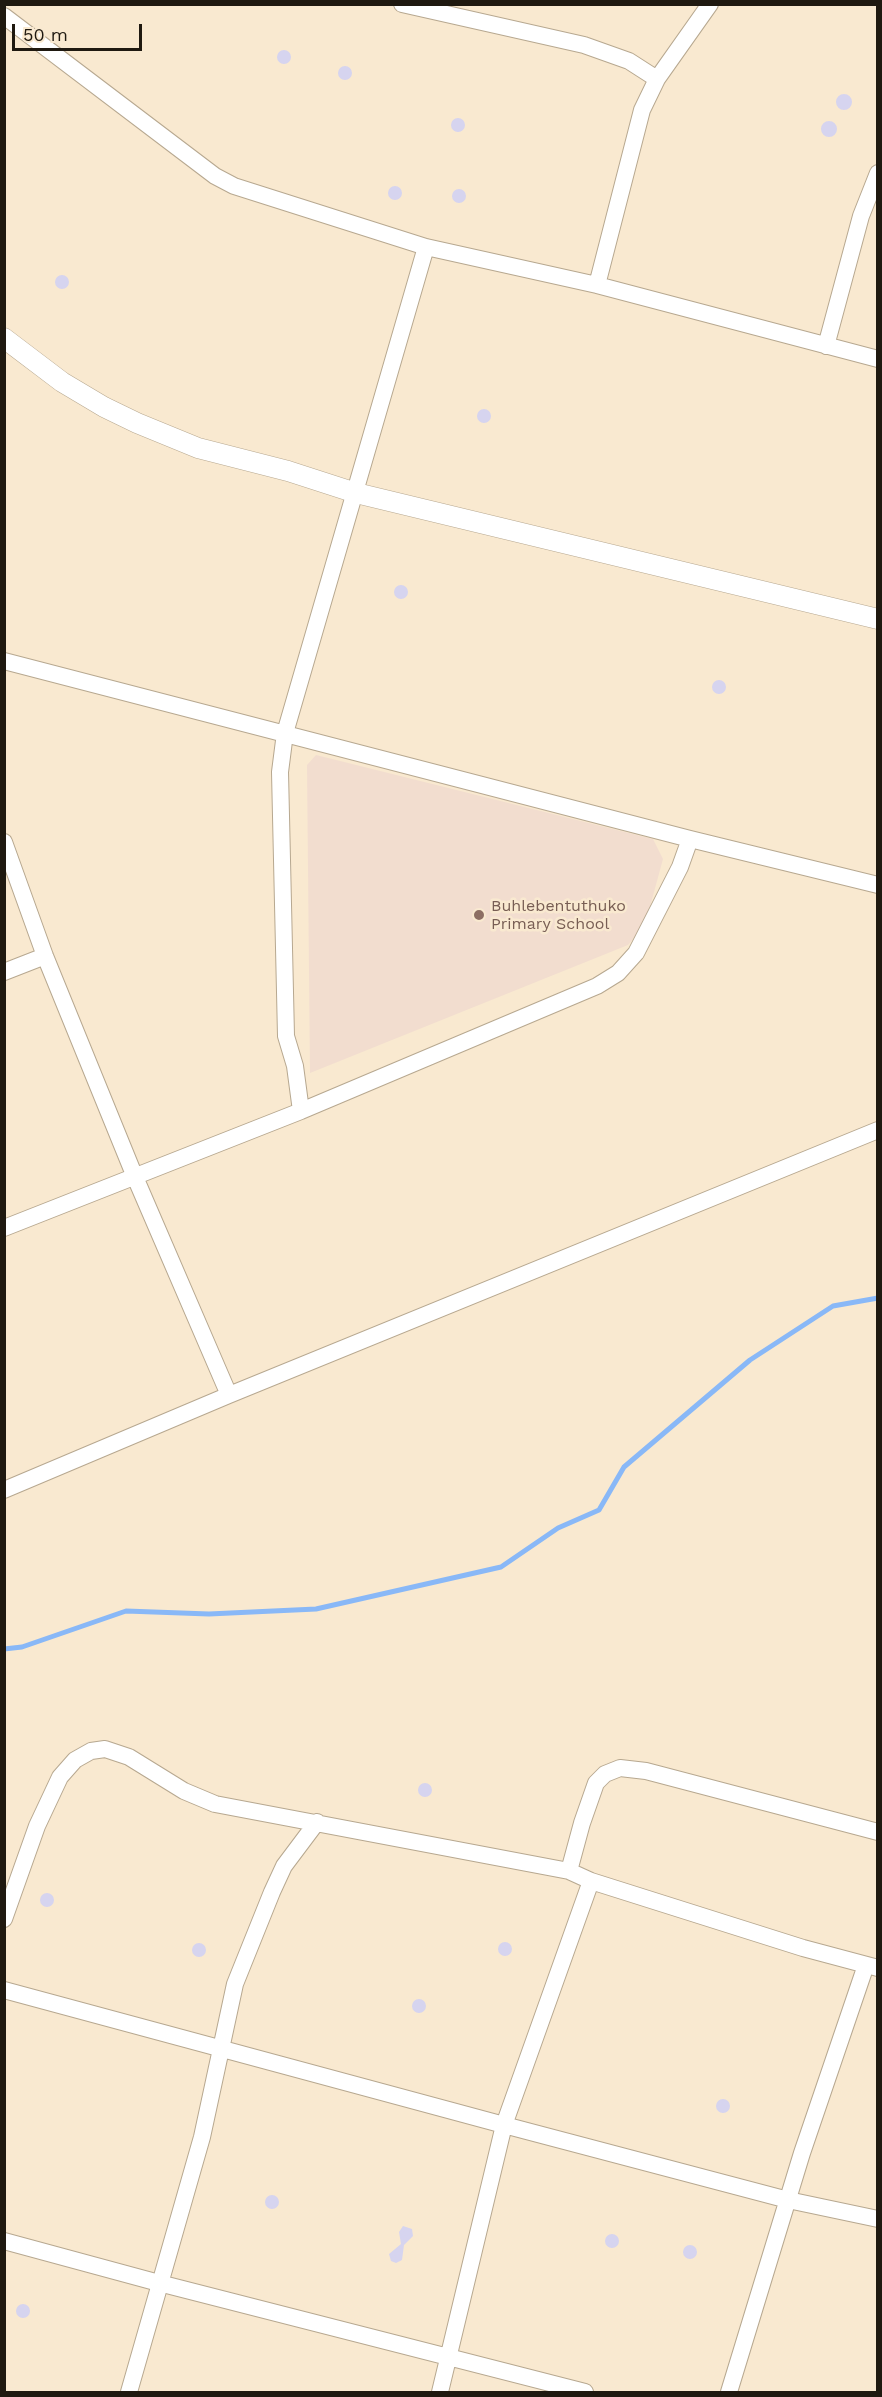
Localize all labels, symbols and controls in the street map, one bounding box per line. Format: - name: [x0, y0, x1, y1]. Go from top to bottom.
- scale bar: [15, 12, 146, 50]
- text: 50 m: [23, 24, 68, 45]
- place label: Buhlebentuthuko Primary School: [491, 896, 626, 934]
- marker: Buhlebentuthuko Primary School: [472, 908, 486, 922]

